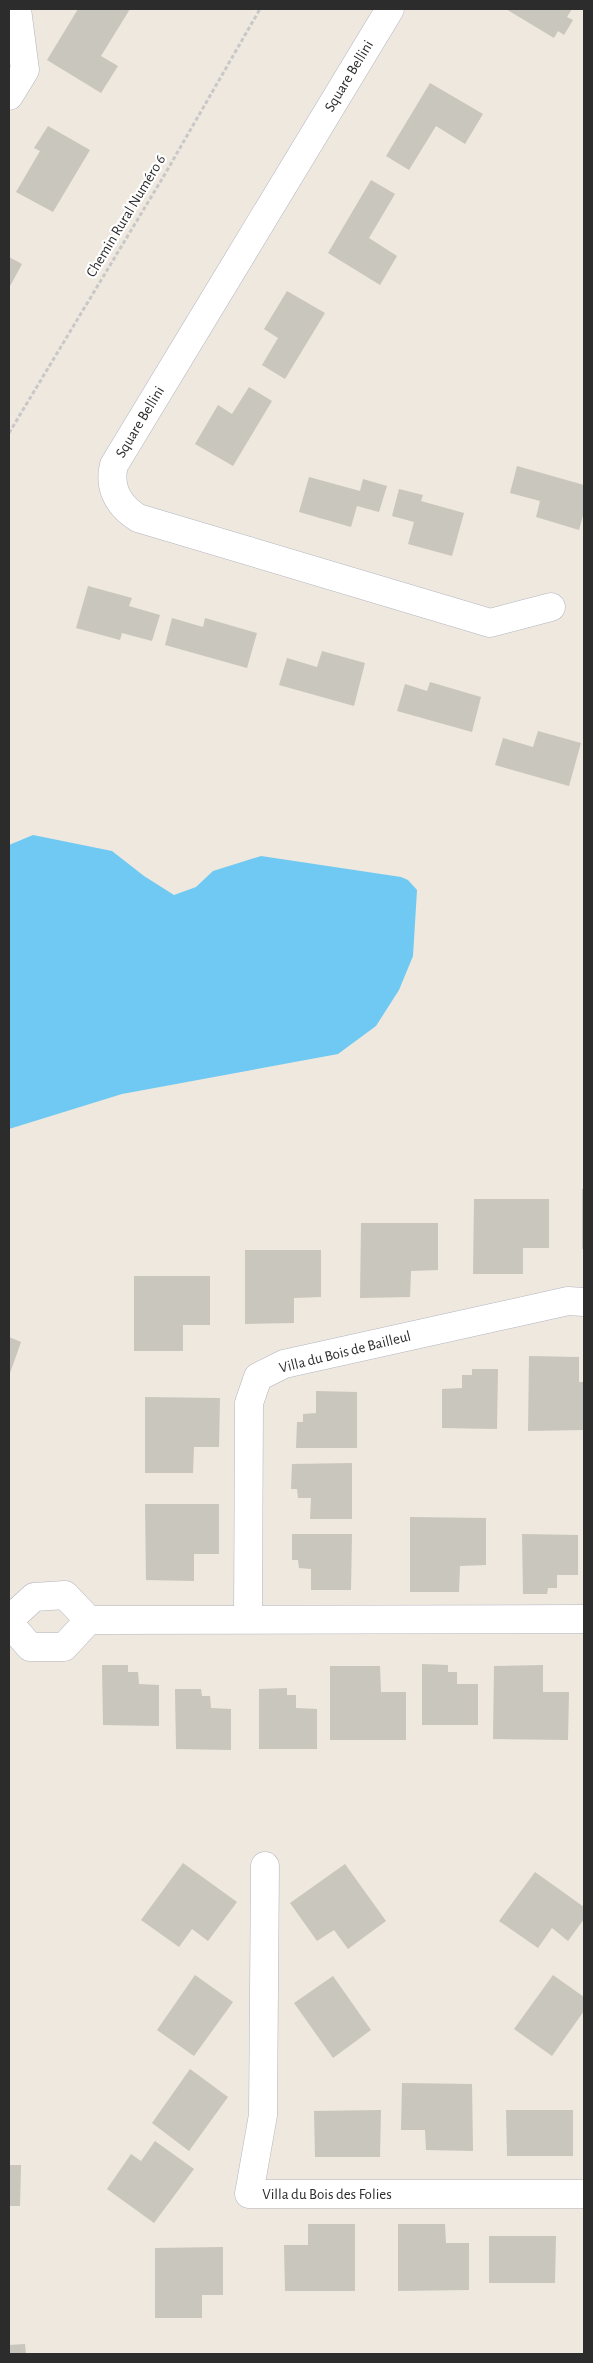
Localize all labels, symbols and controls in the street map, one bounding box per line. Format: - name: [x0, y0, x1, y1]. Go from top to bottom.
- street label: Square Bellini: [322, 38, 376, 114]
- street label: Chemin Rural Numéro 6: [84, 152, 168, 280]
- street label: Square Bellini: [113, 384, 167, 460]
- street label: Villa du Bois de Bailleul: [278, 1328, 412, 1376]
- street label: Villa du Bois des Folies: [262, 2187, 392, 2202]

